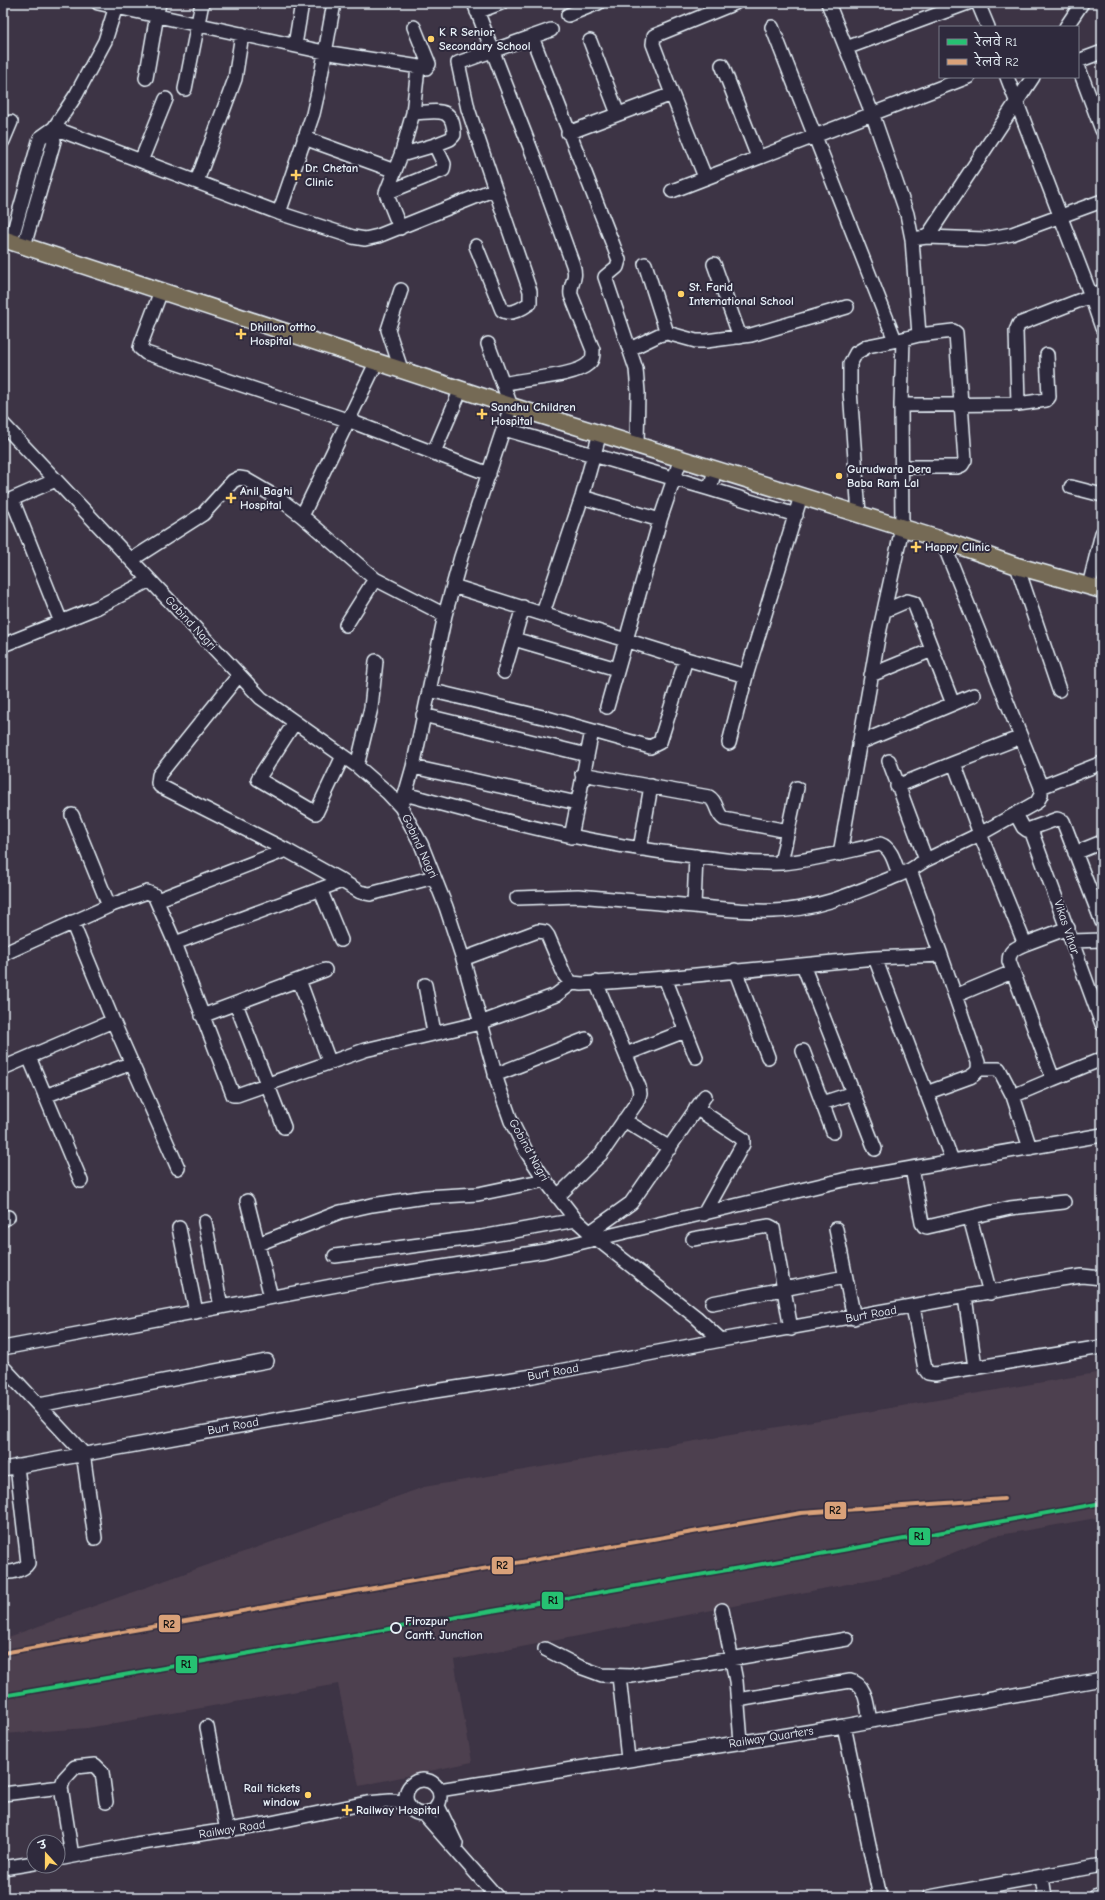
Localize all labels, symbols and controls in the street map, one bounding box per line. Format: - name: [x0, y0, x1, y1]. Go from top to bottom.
- place label: K R Senior Secondary School: [439, 25, 531, 53]
- legend: [939, 26, 1079, 78]
- text: रेलवे R1: [973, 31, 1018, 49]
- marker: K R Senior Secondary School: [426, 34, 436, 44]
- text: रेलवे R2: [973, 51, 1019, 69]
- place label: Dr. Chetan Clinic: [305, 161, 358, 189]
- marker: Dr. Chetan Clinic: [290, 169, 302, 181]
- place label: St. Farid International School: [689, 280, 794, 308]
- marker: St. Farid International School: [676, 289, 686, 299]
- place label: Dhillon ottho Hospital: [250, 320, 316, 348]
- marker: Dhillon ottho Hospital: [235, 328, 247, 340]
- place label: Sandhu Children Hospital: [491, 400, 576, 428]
- marker: Sandhu Children Hospital: [476, 408, 488, 420]
- place label: Gurudwara Dera Baba Ram Lal: [847, 462, 931, 490]
- marker: Gurudwara Dera Baba Ram Lal: [834, 471, 844, 481]
- place label: Anil Baghi Hospital: [240, 484, 293, 512]
- marker: Anil Baghi Hospital: [225, 492, 237, 504]
- place label: Happy Clinic: [925, 540, 990, 554]
- marker: Happy Clinic: [910, 541, 922, 553]
- street label: Gobind Nagri: [162, 593, 220, 653]
- street label: Gobind Nagri: [399, 812, 441, 880]
- street label: Vikas Vihar: [1051, 898, 1083, 956]
- street label: Gobind Nagri: [506, 1116, 552, 1184]
- street label: Burt Road: [844, 1303, 898, 1325]
- street label: Burt Road: [526, 1361, 580, 1383]
- street label: Burt Road: [206, 1415, 260, 1437]
- line badge: R2: [824, 1501, 847, 1520]
- text: R2: [829, 1504, 841, 1517]
- line badge: R1: [908, 1527, 931, 1546]
- text: R1: [914, 1530, 924, 1543]
- line badge: R2: [491, 1556, 514, 1575]
- text: R2: [496, 1559, 508, 1572]
- line badge: R1: [541, 1591, 564, 1610]
- text: R1: [548, 1594, 558, 1607]
- line badge: R2: [158, 1614, 181, 1633]
- place label: Firozpur Cantt. Junction: [405, 1614, 483, 1642]
- text: R2: [163, 1618, 175, 1631]
- marker: Firozpur Cantt. Junction: [390, 1622, 402, 1634]
- line badge: R1: [175, 1655, 198, 1674]
- text: R1: [181, 1658, 191, 1671]
- street label: Railway Quarters: [728, 1723, 814, 1751]
- place label: Rail tickets window: [244, 1781, 300, 1809]
- marker: Rail tickets window: [303, 1790, 313, 1800]
- place label: Railway Hospital: [356, 1803, 440, 1817]
- marker: Railway Hospital: [341, 1804, 353, 1816]
- street label: Railway Road: [198, 1817, 266, 1841]
- north arrow: [26, 1834, 66, 1874]
- text: उ: [36, 1837, 50, 1853]

